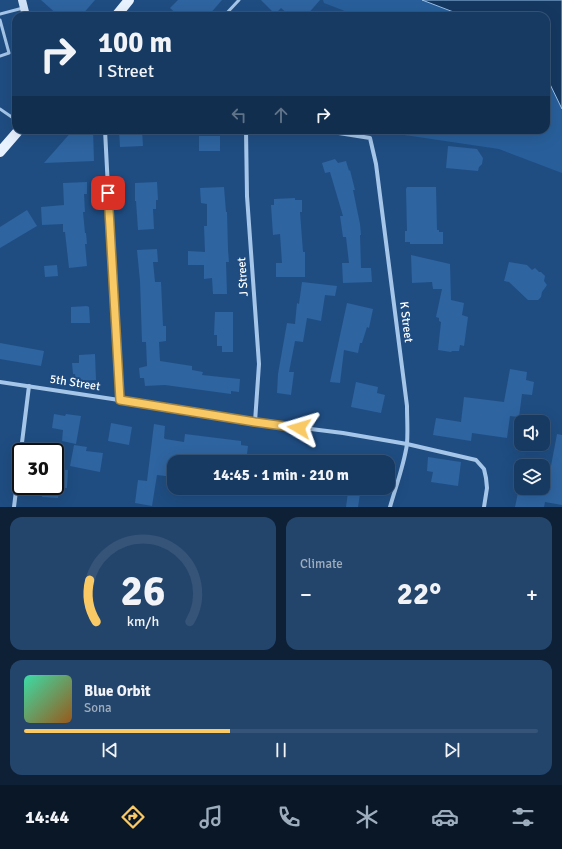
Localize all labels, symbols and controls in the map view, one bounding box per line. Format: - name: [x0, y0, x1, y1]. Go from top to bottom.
- text: 100 m: [98, 26, 172, 60]
- icon: right: [32, 28, 84, 80]
- text: I Street: [98, 60, 154, 82]
- icon: left: [228, 104, 250, 126]
- icon: ahead: [270, 104, 292, 126]
- icon: right: [312, 104, 334, 126]
- pin: [91, 176, 125, 210]
- icon: arrive: [97, 182, 119, 204]
- street label: J Street: [234, 257, 252, 297]
- street label: K Street: [396, 301, 416, 343]
- street label: 5th Street: [49, 372, 101, 394]
- position arrow: [278, 407, 320, 449]
- map controls: [514, 415, 550, 495]
- button: sound: [514, 415, 550, 451]
- speed limit sign: 30: [12, 443, 64, 495]
- button: layers: [514, 459, 550, 495]
- text: 14:45 · 1 min · 210 m: [213, 466, 349, 484]
- text: Climate: [300, 556, 343, 572]
- text: 26: [121, 565, 165, 616]
- text: 22°: [397, 576, 441, 613]
- text: −: [300, 581, 312, 608]
- text: +: [526, 581, 538, 608]
- text: km/h: [127, 612, 159, 629]
- text: Blue Orbit: [84, 682, 151, 700]
- text: Sona: [84, 700, 112, 716]
- icon: previous: [99, 739, 121, 761]
- icon: pause: [270, 739, 292, 761]
- icon: next: [441, 739, 463, 761]
- icon: directions: [119, 803, 147, 831]
- icon: music: [197, 803, 225, 831]
- icon: phone: [275, 803, 303, 831]
- icon: climate: [353, 803, 381, 831]
- icon: car: [431, 803, 459, 831]
- icon: filters: [509, 803, 537, 831]
- text: 14:44: [25, 806, 69, 828]

